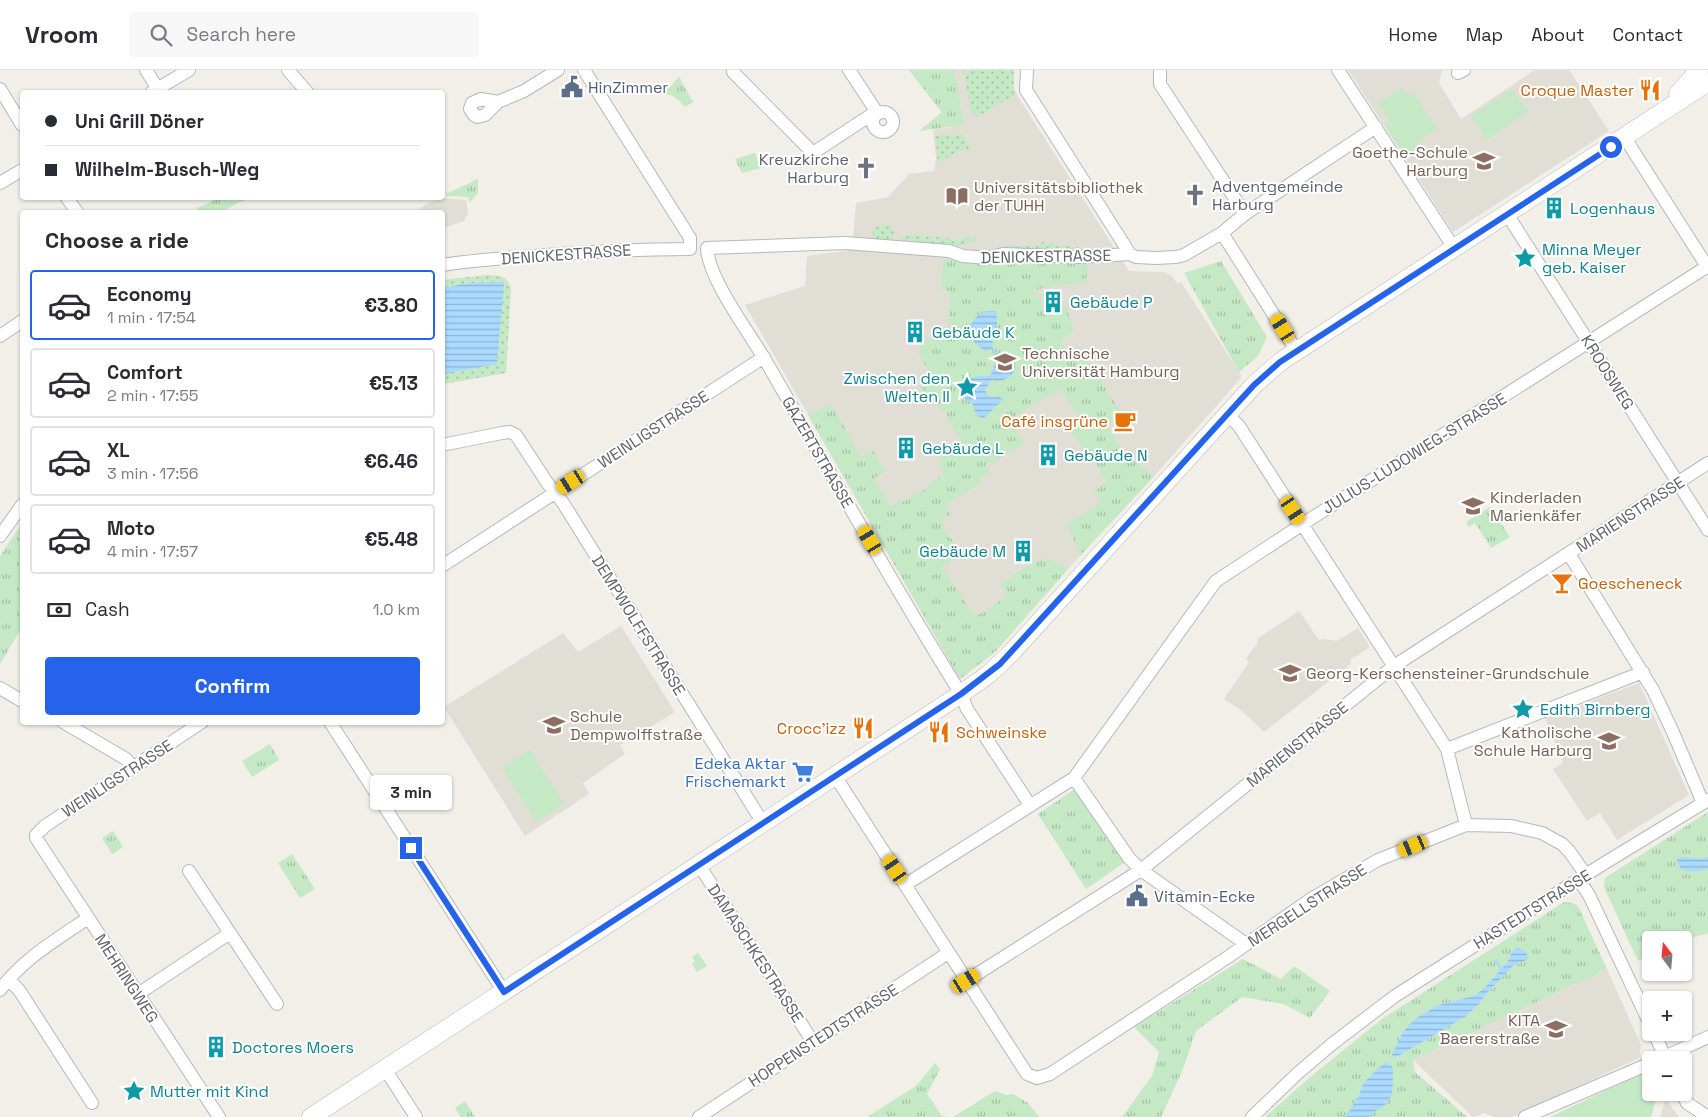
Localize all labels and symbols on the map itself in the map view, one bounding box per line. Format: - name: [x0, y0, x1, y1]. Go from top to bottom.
- public building icon: HinZimmer: [559, 74, 585, 100]
- place label: HinZimmer: [588, 77, 668, 98]
- restaurant icon: Croque Master: [1637, 77, 1663, 103]
- place label: Croque Master: [1521, 80, 1634, 101]
- route start: [1600, 136, 1622, 158]
- place label: Goethe-Schule Harburg: [1352, 142, 1468, 181]
- school or university icon: Goethe-Schule Harburg: [1471, 148, 1497, 174]
- place label: Kreuzkirche Harburg: [759, 149, 849, 188]
- church icon: Kreuzkirche Harburg: [853, 155, 879, 181]
- place label: Adventgemeinde Harburg: [1212, 176, 1343, 215]
- place label: Universitätsbibliothek der TUHH: [974, 177, 1144, 216]
- church icon: Adventgemeinde Harburg: [1182, 182, 1208, 208]
- library icon: Universitätsbibliothek der TUHH: [944, 183, 970, 209]
- building icon: Logenhaus: [1541, 195, 1567, 221]
- place label: Logenhaus: [1570, 198, 1655, 219]
- street label: DENICKESTRASSE: [500, 239, 632, 270]
- place label: Minna Meyer geb. Kaiser: [1542, 239, 1641, 278]
- street label: DENICKESTRASSE: [980, 245, 1112, 268]
- place icon: Minna Meyer geb. Kaiser: [1512, 245, 1538, 271]
- building icon: Gebäude P: [1040, 289, 1066, 315]
- place label: Gebäude P: [1070, 292, 1153, 313]
- car: [1268, 311, 1297, 345]
- building icon: Gebäude K: [902, 319, 928, 345]
- place label: Gebäude K: [932, 322, 1015, 343]
- street label: KROOSWEG: [1576, 331, 1639, 414]
- place label: Technische Universität Hamburg: [1022, 343, 1179, 382]
- school or university icon: Technische Universität Hamburg: [992, 349, 1018, 375]
- place label: Zwischen den Welten II: [843, 368, 950, 407]
- place icon: Zwischen den Welten II: [954, 374, 980, 400]
- street label: WEINLIGSTRASSE: [594, 386, 713, 473]
- street label: JULIUS-LUDOWIEG-STRASSE: [1318, 388, 1510, 519]
- street label: GAZERTSTRASSE: [777, 393, 858, 512]
- cafe icon: Café insgrüne: [1112, 408, 1138, 434]
- place label: Café insgrüne: [1001, 411, 1108, 432]
- building icon: Gebäude L: [893, 435, 919, 461]
- place label: Gebäude L: [922, 438, 1004, 459]
- building icon: Gebäude N: [1035, 442, 1061, 468]
- place label: Gebäude N: [1064, 445, 1148, 466]
- car: [554, 468, 587, 496]
- street label: MARIENSTRASSE: [1572, 472, 1688, 557]
- place label: Kinderladen Marienkäfer: [1490, 487, 1582, 526]
- car: [1278, 493, 1307, 527]
- school or university icon: Kinderladen Marienkäfer: [1460, 493, 1486, 519]
- car: [855, 523, 884, 557]
- building icon: Gebäude M: [1010, 538, 1036, 564]
- place label: Gebäude M: [919, 541, 1006, 562]
- street label: DEMPWOLFFSTRASSE: [587, 551, 690, 699]
- bar icon: Goescheneck: [1549, 570, 1575, 596]
- place label: Goescheneck: [1578, 573, 1683, 594]
- school or university icon: Georg-Kerschensteiner-Grundschule: [1277, 660, 1303, 686]
- place label: Georg-Kerschensteiner-Grundschule: [1306, 663, 1589, 684]
- place icon: Edith Birnberg: [1510, 696, 1536, 722]
- street label: MARIENSTRASSE: [1242, 697, 1353, 792]
- place label: Edith Birnberg: [1540, 699, 1651, 720]
- place label: Schule Dempwolffstraße: [570, 706, 703, 745]
- school or university icon: Schule Dempwolffstraße: [541, 712, 567, 738]
- restaurant icon: Crocc'izz: [850, 715, 876, 741]
- place label: Crocc'izz: [777, 718, 846, 739]
- restaurant icon: Schweinske: [926, 719, 952, 745]
- place label: Schweinske: [956, 722, 1047, 743]
- place label: Katholische Schule Harburg: [1474, 722, 1592, 761]
- school or university icon: Katholische Schule Harburg: [1596, 728, 1622, 754]
- street label: WEINLIGSTRASSE: [58, 735, 177, 822]
- place label: Edeka Aktar Frischemarkt: [685, 753, 786, 792]
- supermarket icon: Edeka Aktar Frischemarkt: [790, 759, 816, 785]
- callout: 3 min: [370, 776, 452, 810]
- car: [1396, 833, 1429, 859]
- route end: [400, 837, 422, 859]
- car: [880, 852, 909, 886]
- street label: MERGELLSTRASSE: [1244, 859, 1371, 952]
- street label: HASTEDTSTRASSE: [1469, 865, 1595, 954]
- street label: DAMASCHKESTRASSE: [703, 880, 808, 1027]
- public building icon: Vitamin-Ecke: [1124, 883, 1150, 909]
- place label: Vitamin-Ecke: [1154, 886, 1255, 907]
- street label: MEHRINGWEG: [90, 930, 163, 1027]
- north arrow: [1642, 931, 1692, 981]
- car: [949, 967, 982, 995]
- street label: HOPPENSTEDTSTRASSE: [744, 979, 902, 1092]
- place label: KITA Baererstraße: [1440, 1010, 1540, 1049]
- school or university icon: KITA Baererstraße: [1543, 1016, 1569, 1042]
- building icon: Doctores Moers: [203, 1034, 229, 1060]
- place label: Doctores Moers: [232, 1037, 354, 1058]
- place icon: Mutter mit Kind: [121, 1078, 147, 1104]
- place label: Mutter mit Kind: [150, 1081, 269, 1102]

